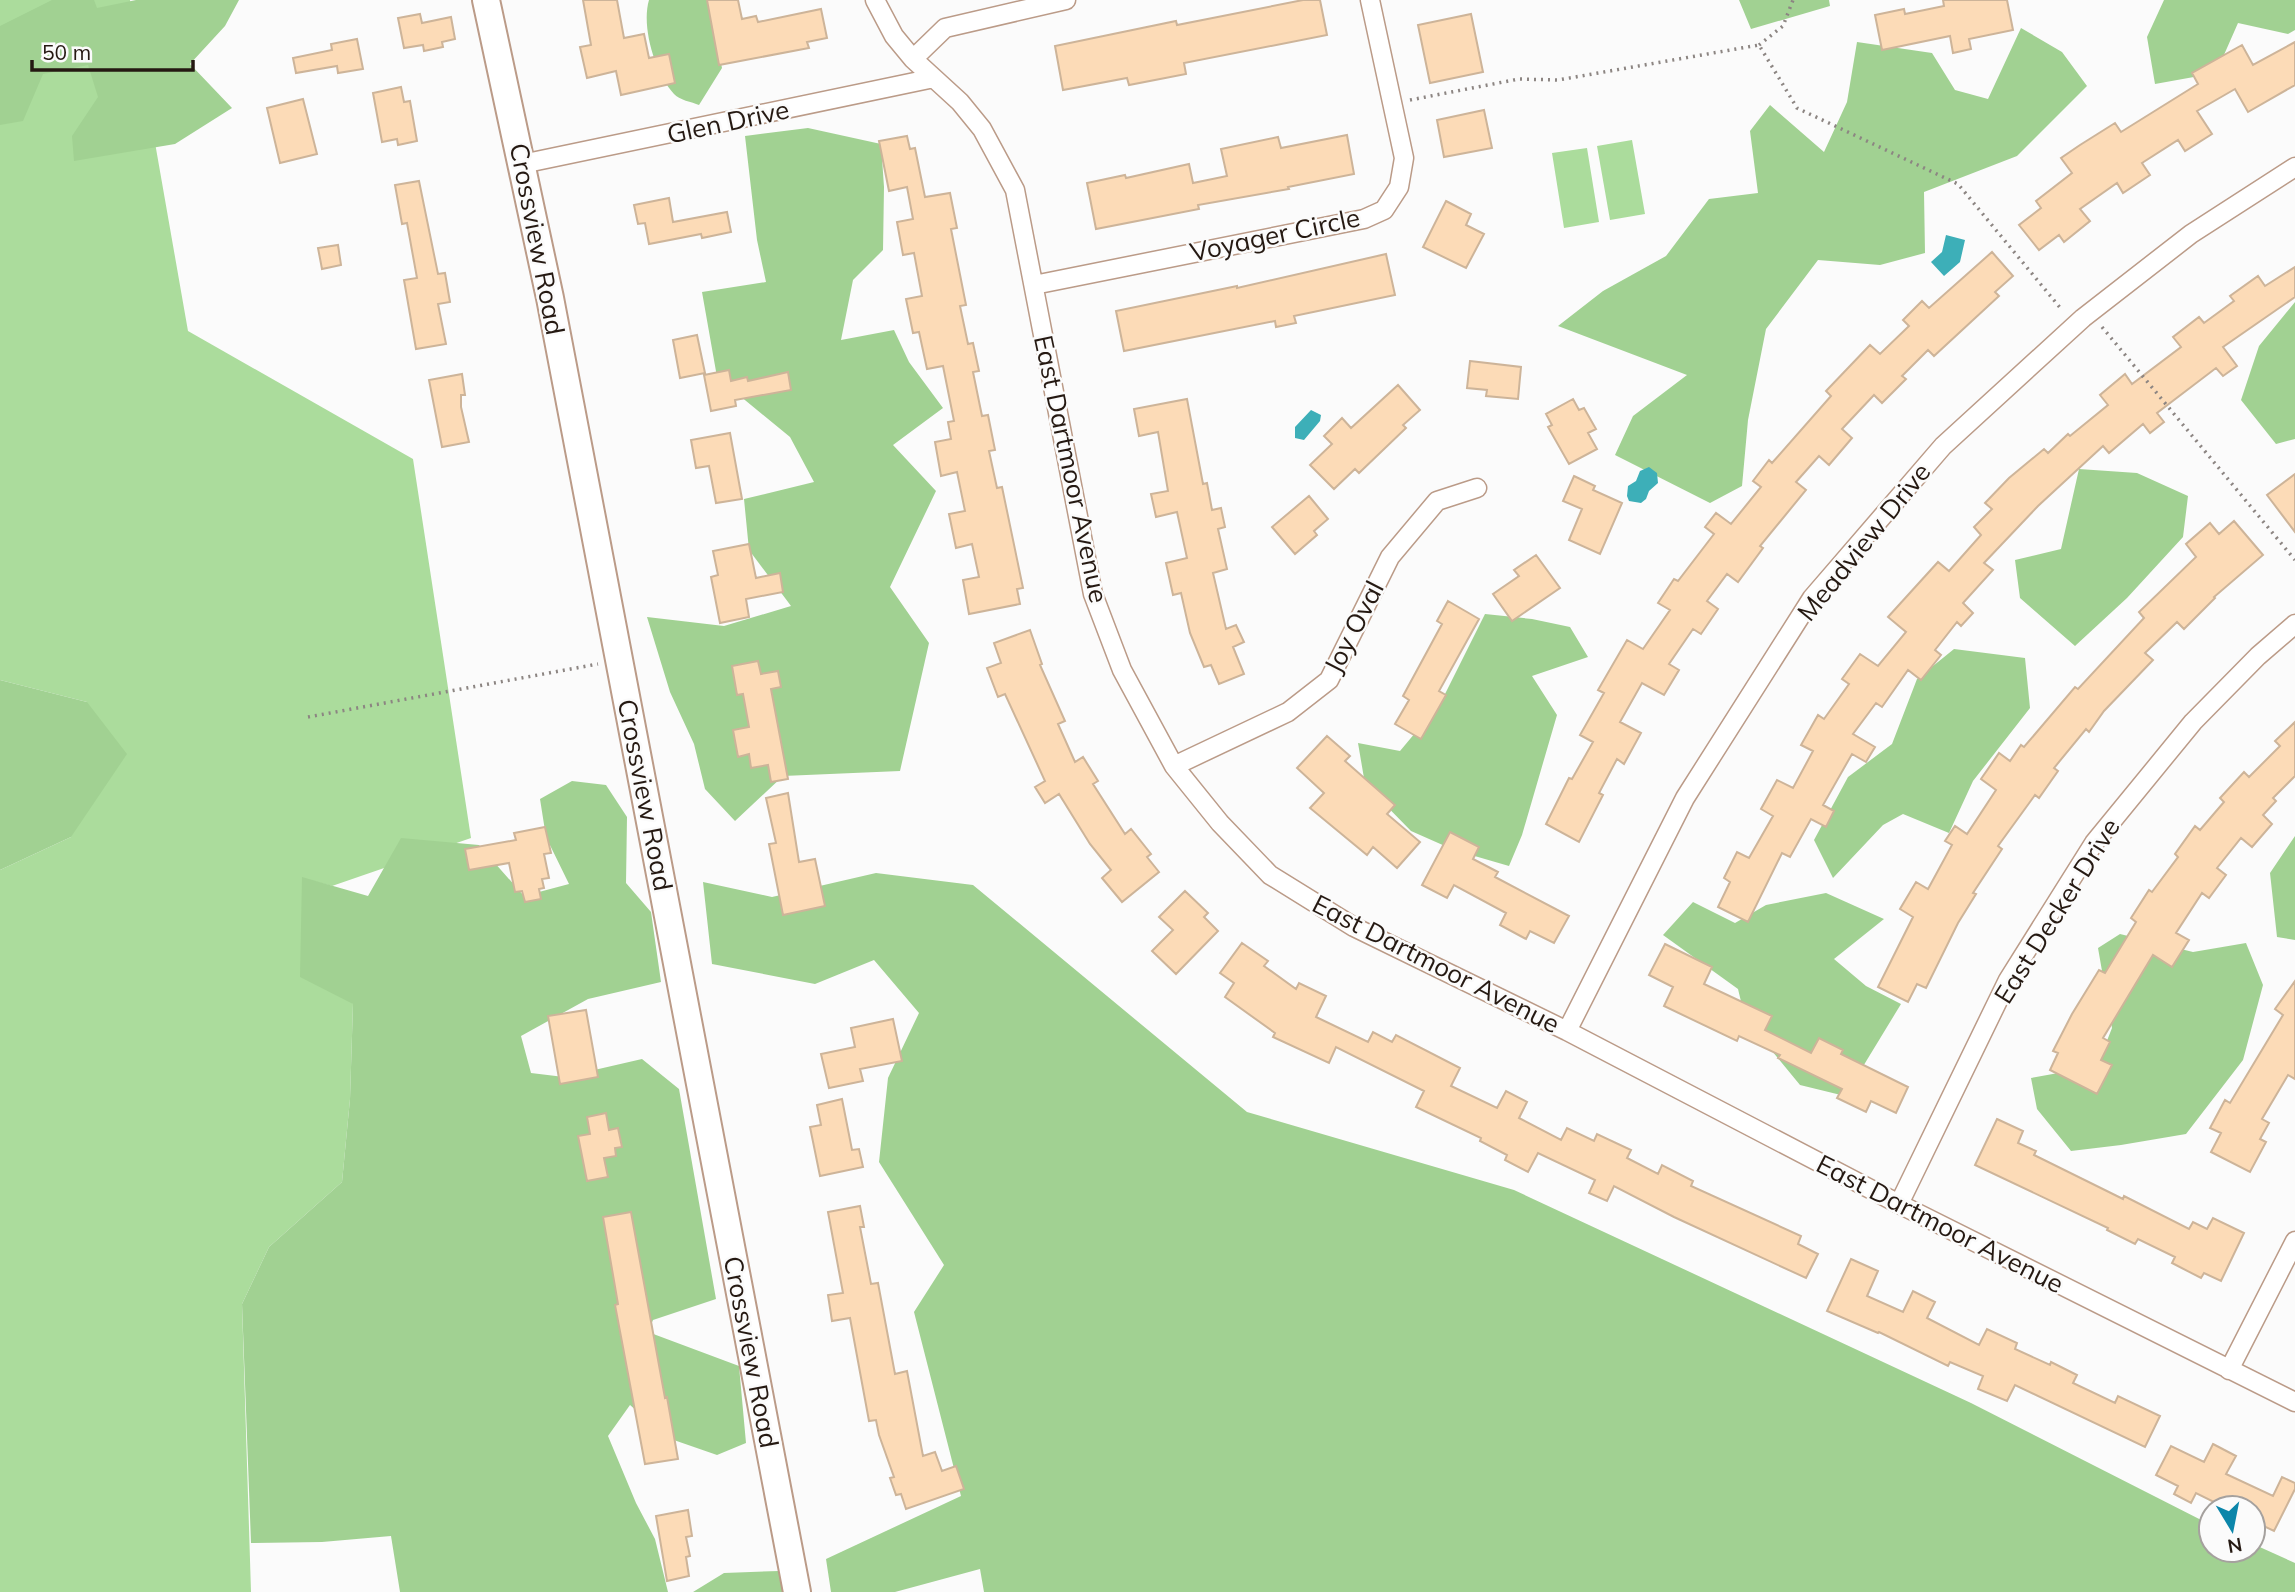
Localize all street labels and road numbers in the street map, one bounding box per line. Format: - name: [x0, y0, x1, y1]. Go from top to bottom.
- street label: Glen Drive: [664, 92, 792, 151]
- street label: Crossview Road: [503, 140, 572, 338]
- street label: Voyager Circle: [1187, 200, 1363, 269]
- street label: East Dartmoor Avenue: [1027, 332, 1116, 606]
- street label: Meadview Drive: [1790, 456, 1937, 627]
- street label: Joy Oval: [1316, 575, 1391, 678]
- street label: Crossview Road: [611, 696, 680, 894]
- street label: East Decker Drive: [1986, 812, 2127, 1009]
- street label: East Dartmoor Avenue: [1307, 887, 1565, 1040]
- street label: East Dartmoor Avenue: [1811, 1147, 2069, 1300]
- street label: Crossview Road: [717, 1253, 786, 1451]

